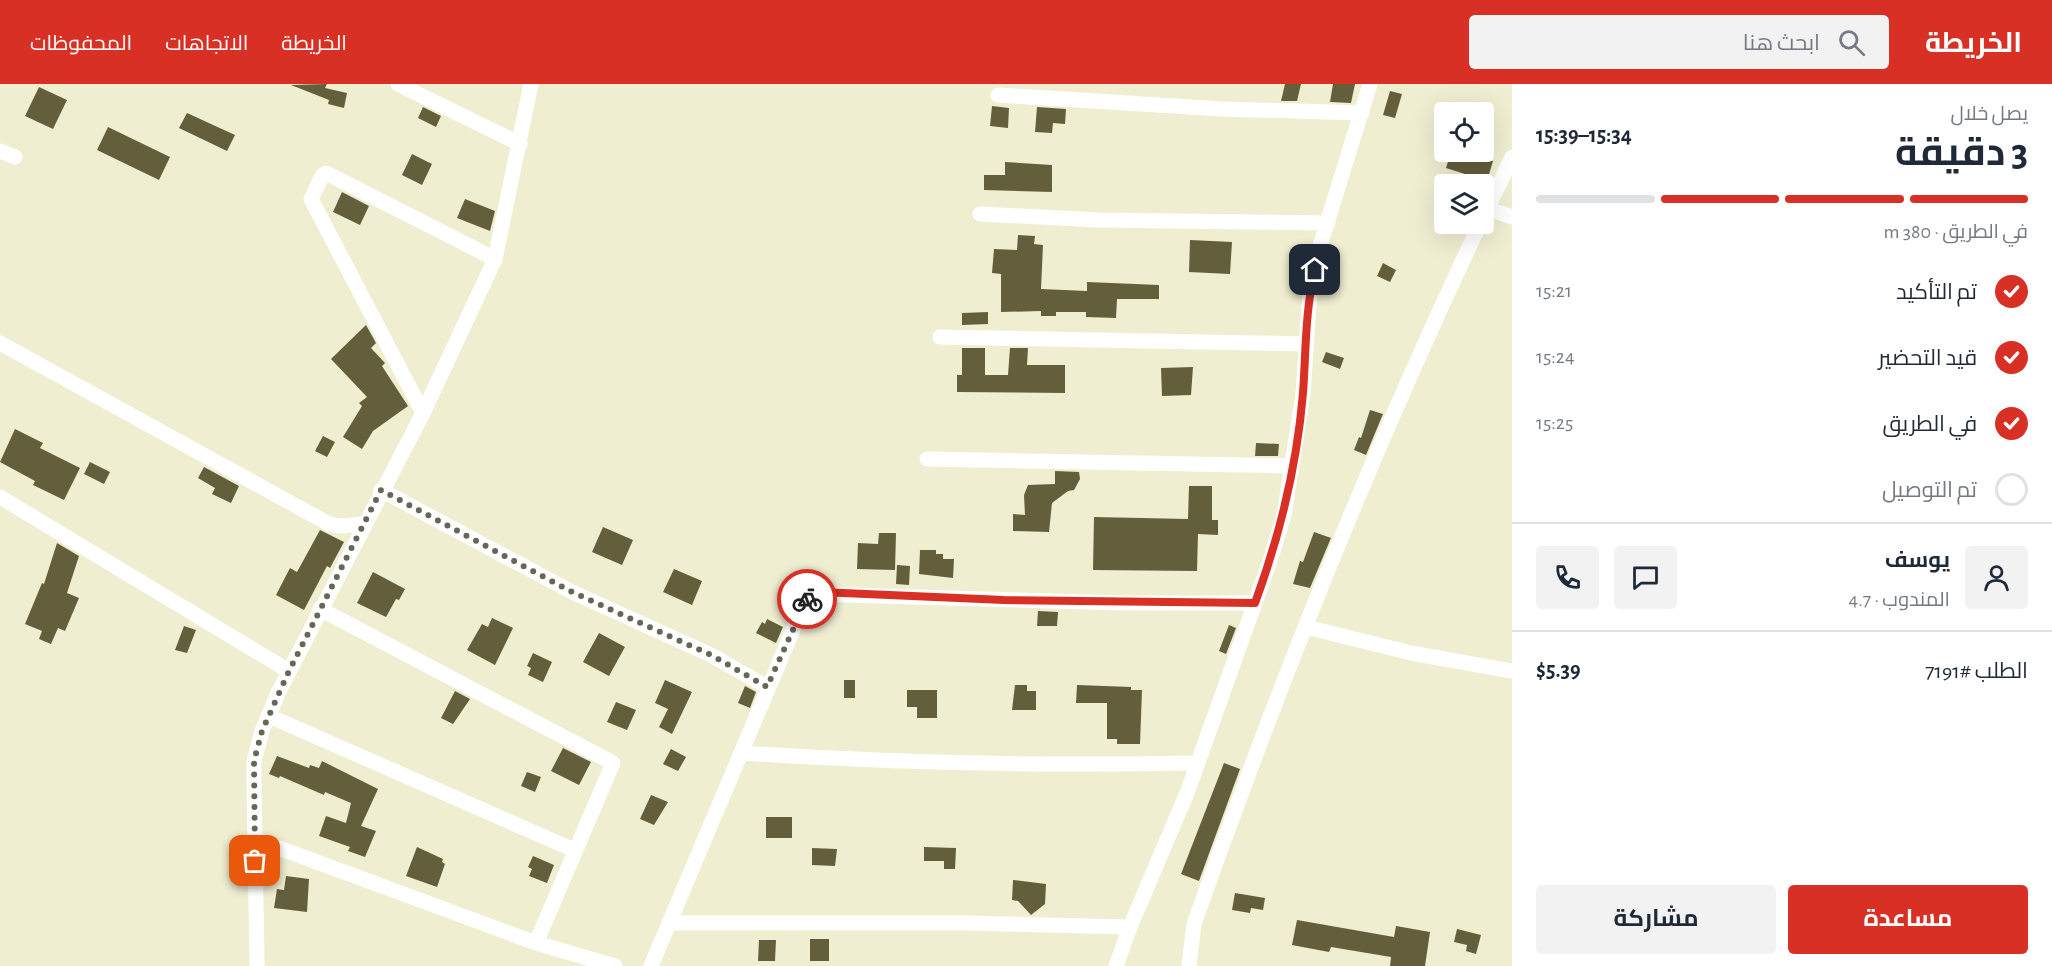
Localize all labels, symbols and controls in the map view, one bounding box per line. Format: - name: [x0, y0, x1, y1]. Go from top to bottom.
- search box: [1469, 15, 1889, 69]
- icon: search: [1835, 26, 1868, 59]
- text: الخريطة: [1925, 30, 2022, 58]
- text: ابحث هنا: [1743, 32, 1820, 54]
- text: المحفوظات: [30, 33, 132, 54]
- text: الاتجاهات: [165, 33, 248, 54]
- text: الخريطة: [281, 33, 347, 54]
- map controls: [1434, 102, 1494, 234]
- button: locate: [1434, 102, 1494, 162]
- text: يصل خلال: [1950, 104, 2028, 124]
- text: 15:34–15:39: [1536, 124, 1632, 146]
- text: 3 دقيقة: [1895, 134, 2028, 173]
- button: layers: [1434, 174, 1494, 234]
- text: في الطريق · 380 m: [1883, 222, 2028, 242]
- pin: [1289, 244, 1340, 295]
- icon: home: [1298, 253, 1331, 286]
- icon: check: [1995, 275, 2028, 308]
- text: 15:21: [1536, 281, 1572, 301]
- text: تم التأكيد: [1896, 281, 1977, 303]
- icon: check: [1995, 341, 2028, 374]
- text: 15:24: [1536, 347, 1575, 367]
- text: قيد التحضير: [1878, 347, 1977, 369]
- icon: check: [1995, 407, 2028, 440]
- text: 15:25: [1536, 413, 1573, 433]
- text: في الطريق: [1883, 413, 1977, 435]
- text: تم التوصيل: [1882, 479, 1977, 501]
- button: phone: [1536, 546, 1599, 609]
- button: chat: [1614, 546, 1677, 609]
- button: person: [1965, 546, 2028, 609]
- text: يوسف: [1885, 549, 1950, 571]
- courier: [777, 569, 837, 629]
- icon: bike: [791, 583, 824, 616]
- text: المندوب · 4.7: [1849, 590, 1950, 610]
- text: $5.39: [1536, 659, 1581, 681]
- text: الطلب #7191: [1925, 660, 2028, 682]
- pin: [229, 835, 280, 886]
- icon: bag: [238, 844, 271, 877]
- button: مشاركة: [1536, 885, 1776, 954]
- button: مساعدة: [1788, 885, 2028, 954]

